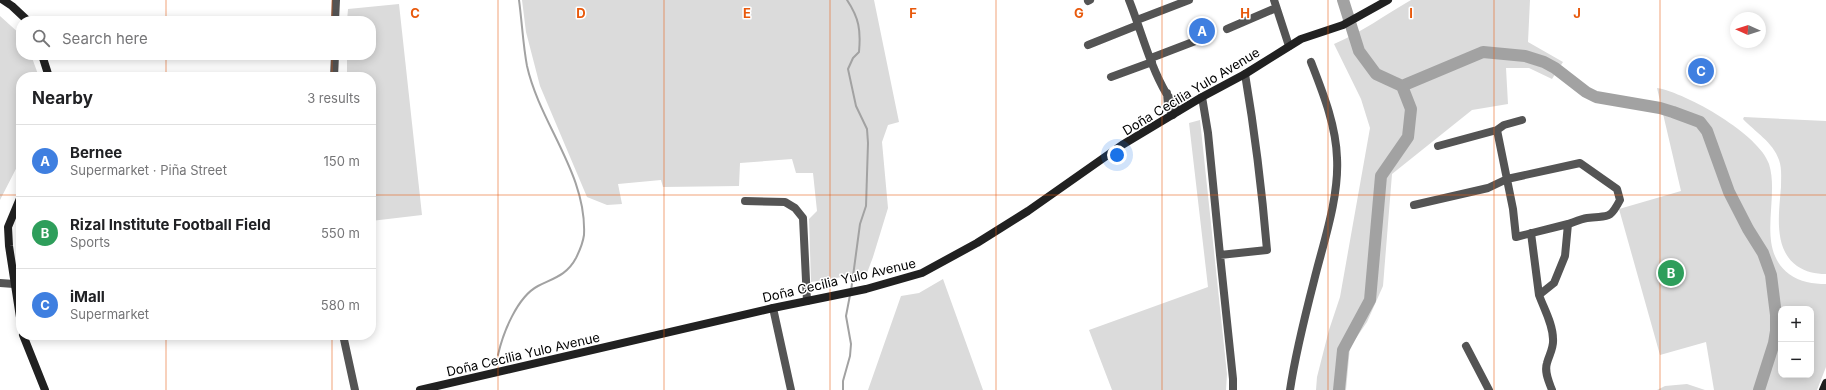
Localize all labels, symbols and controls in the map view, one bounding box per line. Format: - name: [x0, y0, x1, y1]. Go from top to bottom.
- text: C: [410, 5, 420, 21]
- text: D: [576, 5, 586, 21]
- text: E: [743, 5, 751, 21]
- text: F: [909, 5, 917, 21]
- text: G: [1074, 5, 1084, 21]
- text: H: [1240, 5, 1250, 21]
- text: I: [1409, 5, 1413, 21]
- text: J: [1573, 5, 1581, 21]
- north arrow: [1730, 12, 1766, 48]
- search box: [16, 16, 376, 60]
- pin: A: [1189, 16, 1215, 46]
- icon: search: [30, 27, 52, 49]
- text: Search here: [62, 29, 148, 48]
- street label: Doña Cecilia Yulo Avenue: [1120, 44, 1262, 138]
- pin: C: [1688, 56, 1714, 86]
- text: Nearby: [32, 88, 93, 108]
- text: 3 results: [307, 90, 360, 106]
- text: Bernee: [70, 143, 122, 162]
- your location: [1107, 145, 1127, 165]
- text: A: [40, 153, 50, 169]
- text: 150 m: [324, 153, 360, 169]
- text: Supermarket · Piña Street: [70, 162, 227, 178]
- text: Rizal Institute Football Field: [70, 215, 271, 234]
- text: B: [41, 225, 49, 241]
- text: 550 m: [321, 225, 360, 241]
- text: Sports: [70, 234, 110, 250]
- street label: Doña Cecilia Yulo Avenue: [761, 255, 917, 305]
- pin: B: [1658, 258, 1684, 288]
- text: iMall: [70, 287, 105, 306]
- text: C: [40, 297, 50, 313]
- text: 580 m: [321, 297, 360, 313]
- text: Supermarket: [70, 306, 149, 322]
- map controls: [1778, 306, 1814, 378]
- button: +: [1778, 306, 1814, 342]
- street label: Doña Cecilia Yulo Avenue: [445, 329, 601, 379]
- button: −: [1778, 342, 1814, 378]

